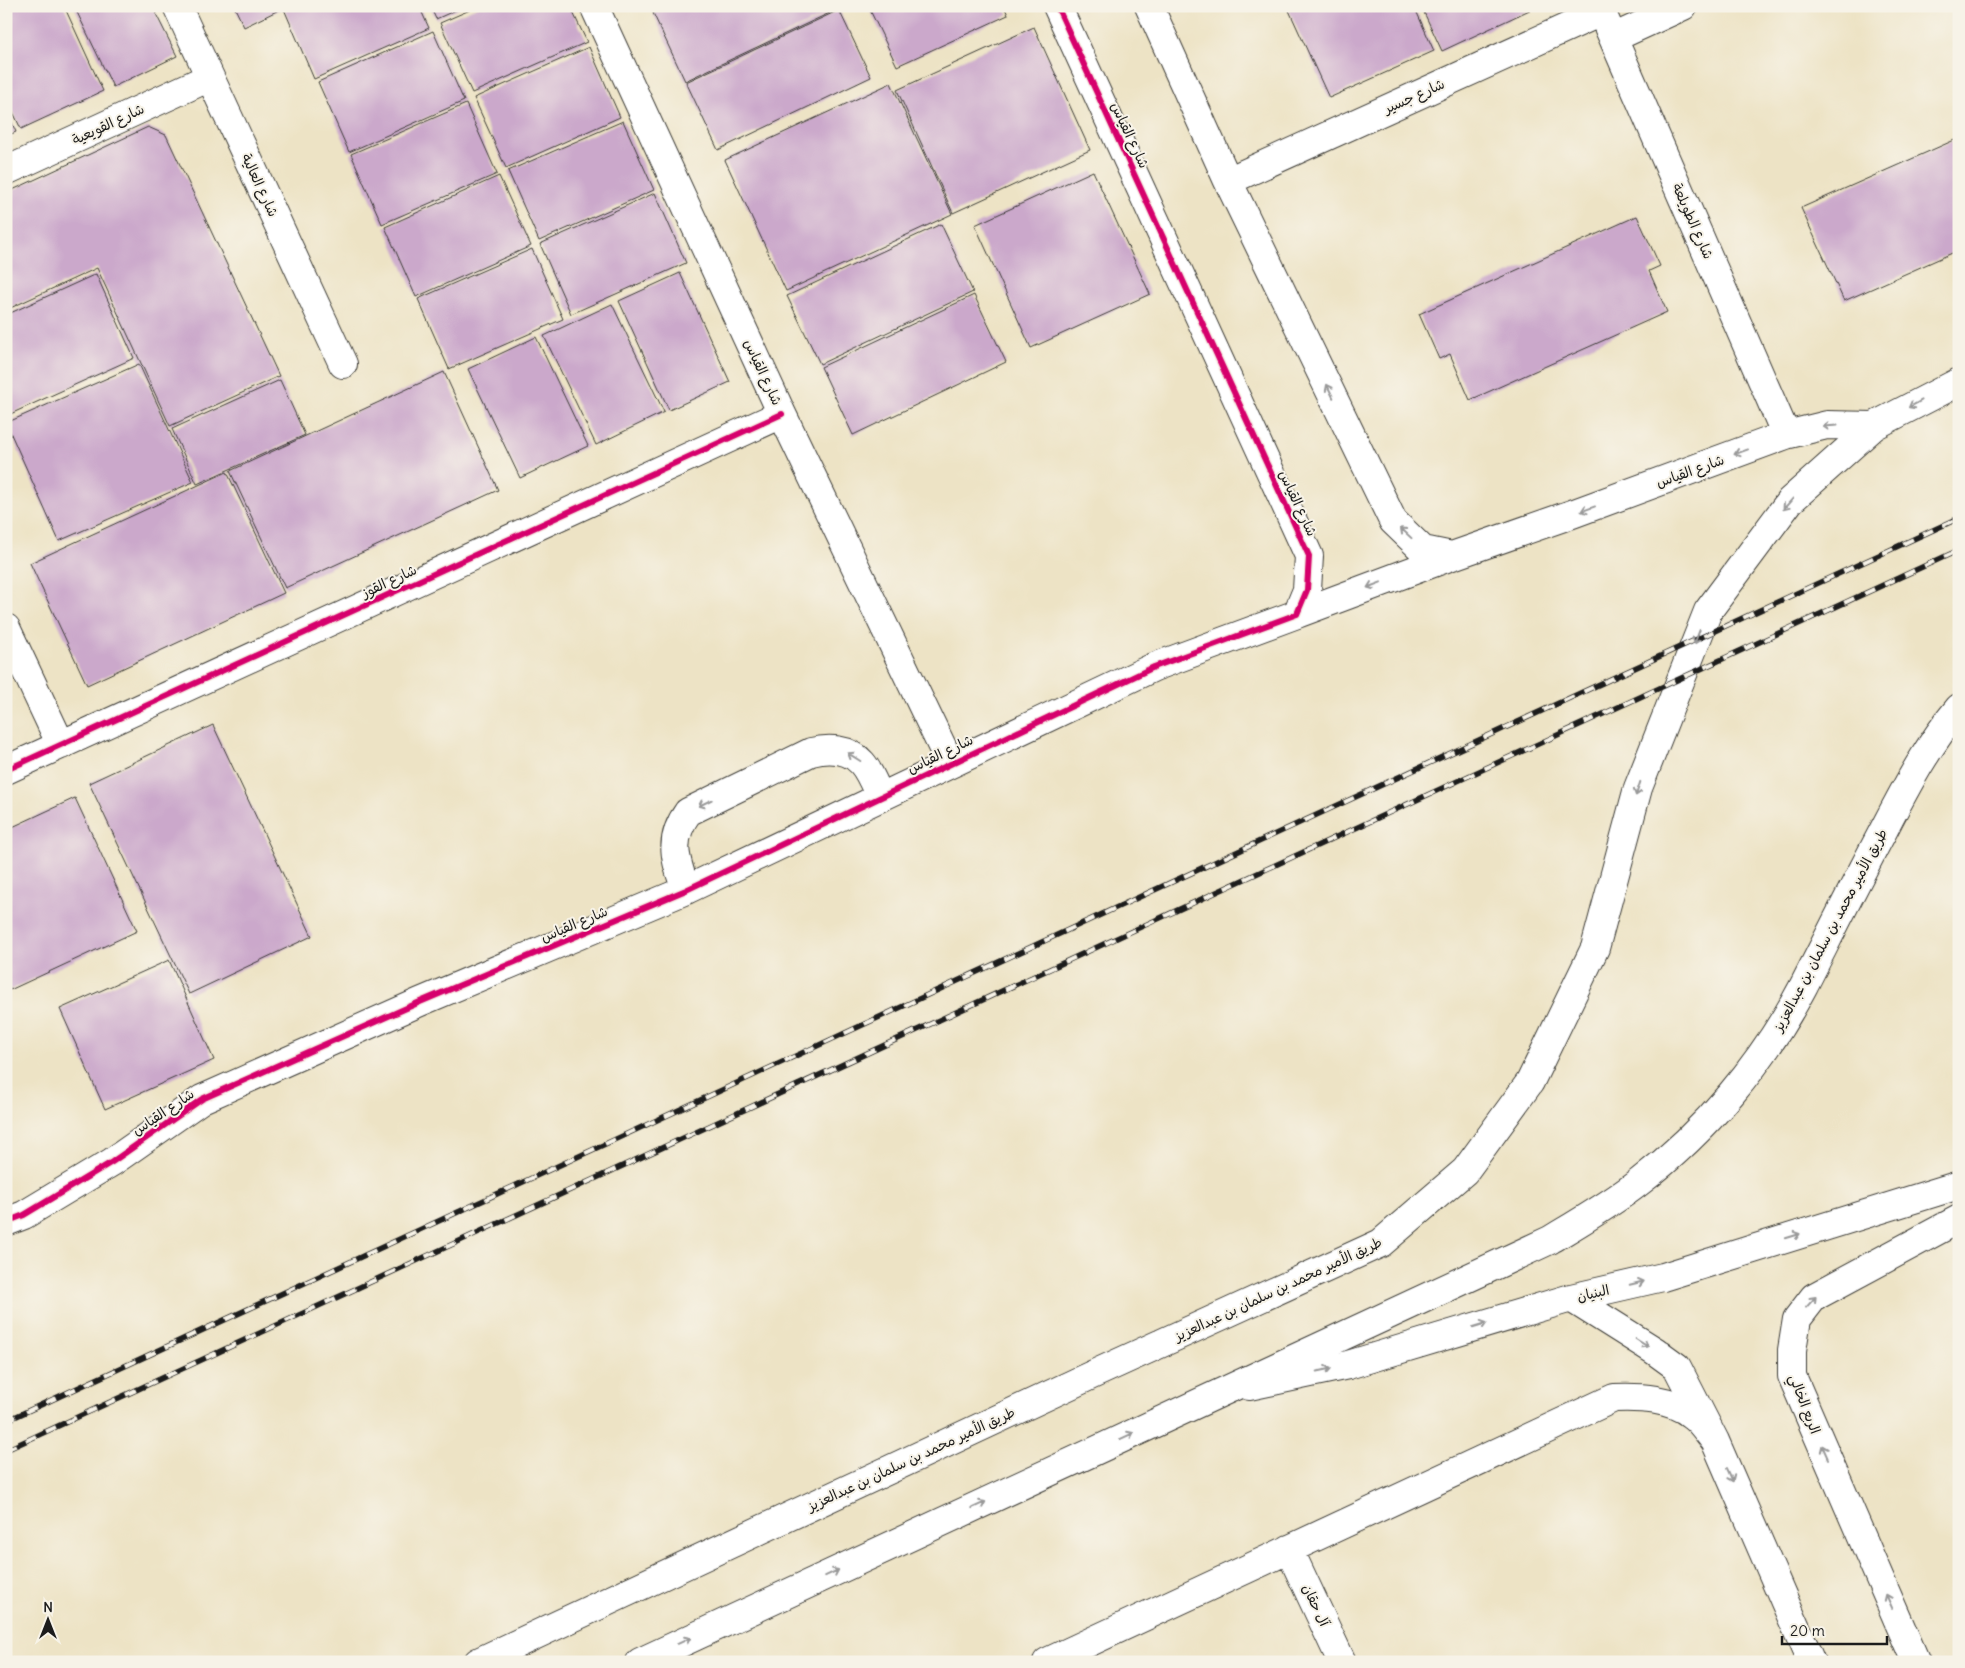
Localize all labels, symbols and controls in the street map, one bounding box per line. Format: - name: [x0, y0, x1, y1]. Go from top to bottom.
- street label: شارع جسير: [1380, 75, 1448, 119]
- street label: شارع القويعية: [69, 99, 147, 149]
- street label: شارع القياس: [1106, 99, 1153, 171]
- street label: شارع العالية: [237, 150, 282, 220]
- street label: شارع الطويلعة: [1667, 180, 1718, 262]
- street label: شارع القياس: [739, 336, 786, 408]
- one-way arrow: [1324, 384, 1334, 399]
- one-way arrow: [1908, 400, 1923, 409]
- one-way arrow: [1822, 421, 1838, 430]
- one-way arrow: [1733, 448, 1749, 457]
- street label: شارع القياس: [1654, 450, 1727, 493]
- street label: شارع القياس: [1274, 467, 1321, 539]
- one-way arrow: [1783, 497, 1794, 510]
- one-way arrow: [1581, 505, 1596, 514]
- one-way arrow: [1399, 527, 1412, 539]
- street label: شارع القوز: [358, 560, 420, 603]
- one-way arrow: [1367, 581, 1382, 590]
- one-way arrow: [1692, 629, 1701, 644]
- street label: شارع القياس: [904, 730, 976, 779]
- one-way arrow: [847, 752, 861, 762]
- one-way arrow: [1633, 780, 1642, 796]
- one-way arrow: [698, 799, 713, 808]
- street label: طريق الأمير محمد بن سلمان بن عبدالعزيز: [1768, 825, 1891, 1035]
- street label: شارع القياس: [538, 902, 611, 947]
- street label: شارع القياس: [128, 1085, 198, 1140]
- one-way arrow: [1784, 1231, 1800, 1241]
- street label: طريق الأمير محمد بن سلمان بن عبدالعزيز: [1170, 1233, 1385, 1346]
- one-way arrow: [1629, 1278, 1645, 1287]
- street label: البنيان: [1575, 1281, 1611, 1305]
- one-way arrow: [1805, 1296, 1817, 1309]
- one-way arrow: [1472, 1320, 1488, 1330]
- one-way arrow: [1635, 1338, 1649, 1348]
- one-way arrow: [1316, 1365, 1332, 1374]
- street label: الربع الخالي: [1782, 1372, 1825, 1438]
- street label: طريق الأمير محمد بن سلمان بن عبدالعزيز: [803, 1403, 1018, 1516]
- one-way arrow: [1119, 1431, 1134, 1441]
- one-way arrow: [1819, 1445, 1829, 1460]
- one-way arrow: [1725, 1467, 1735, 1482]
- one-way arrow: [971, 1499, 986, 1509]
- one-way arrow: [824, 1568, 839, 1577]
- street label: آل حقان: [1298, 1581, 1334, 1630]
- one-way arrow: [1884, 1594, 1894, 1609]
- north arrow: [22, 1596, 72, 1646]
- text: N: [43, 1598, 53, 1616]
- scale bar: [1782, 1613, 1888, 1645]
- text: 20 m: [1790, 1621, 1825, 1640]
- one-way arrow: [676, 1636, 691, 1646]

